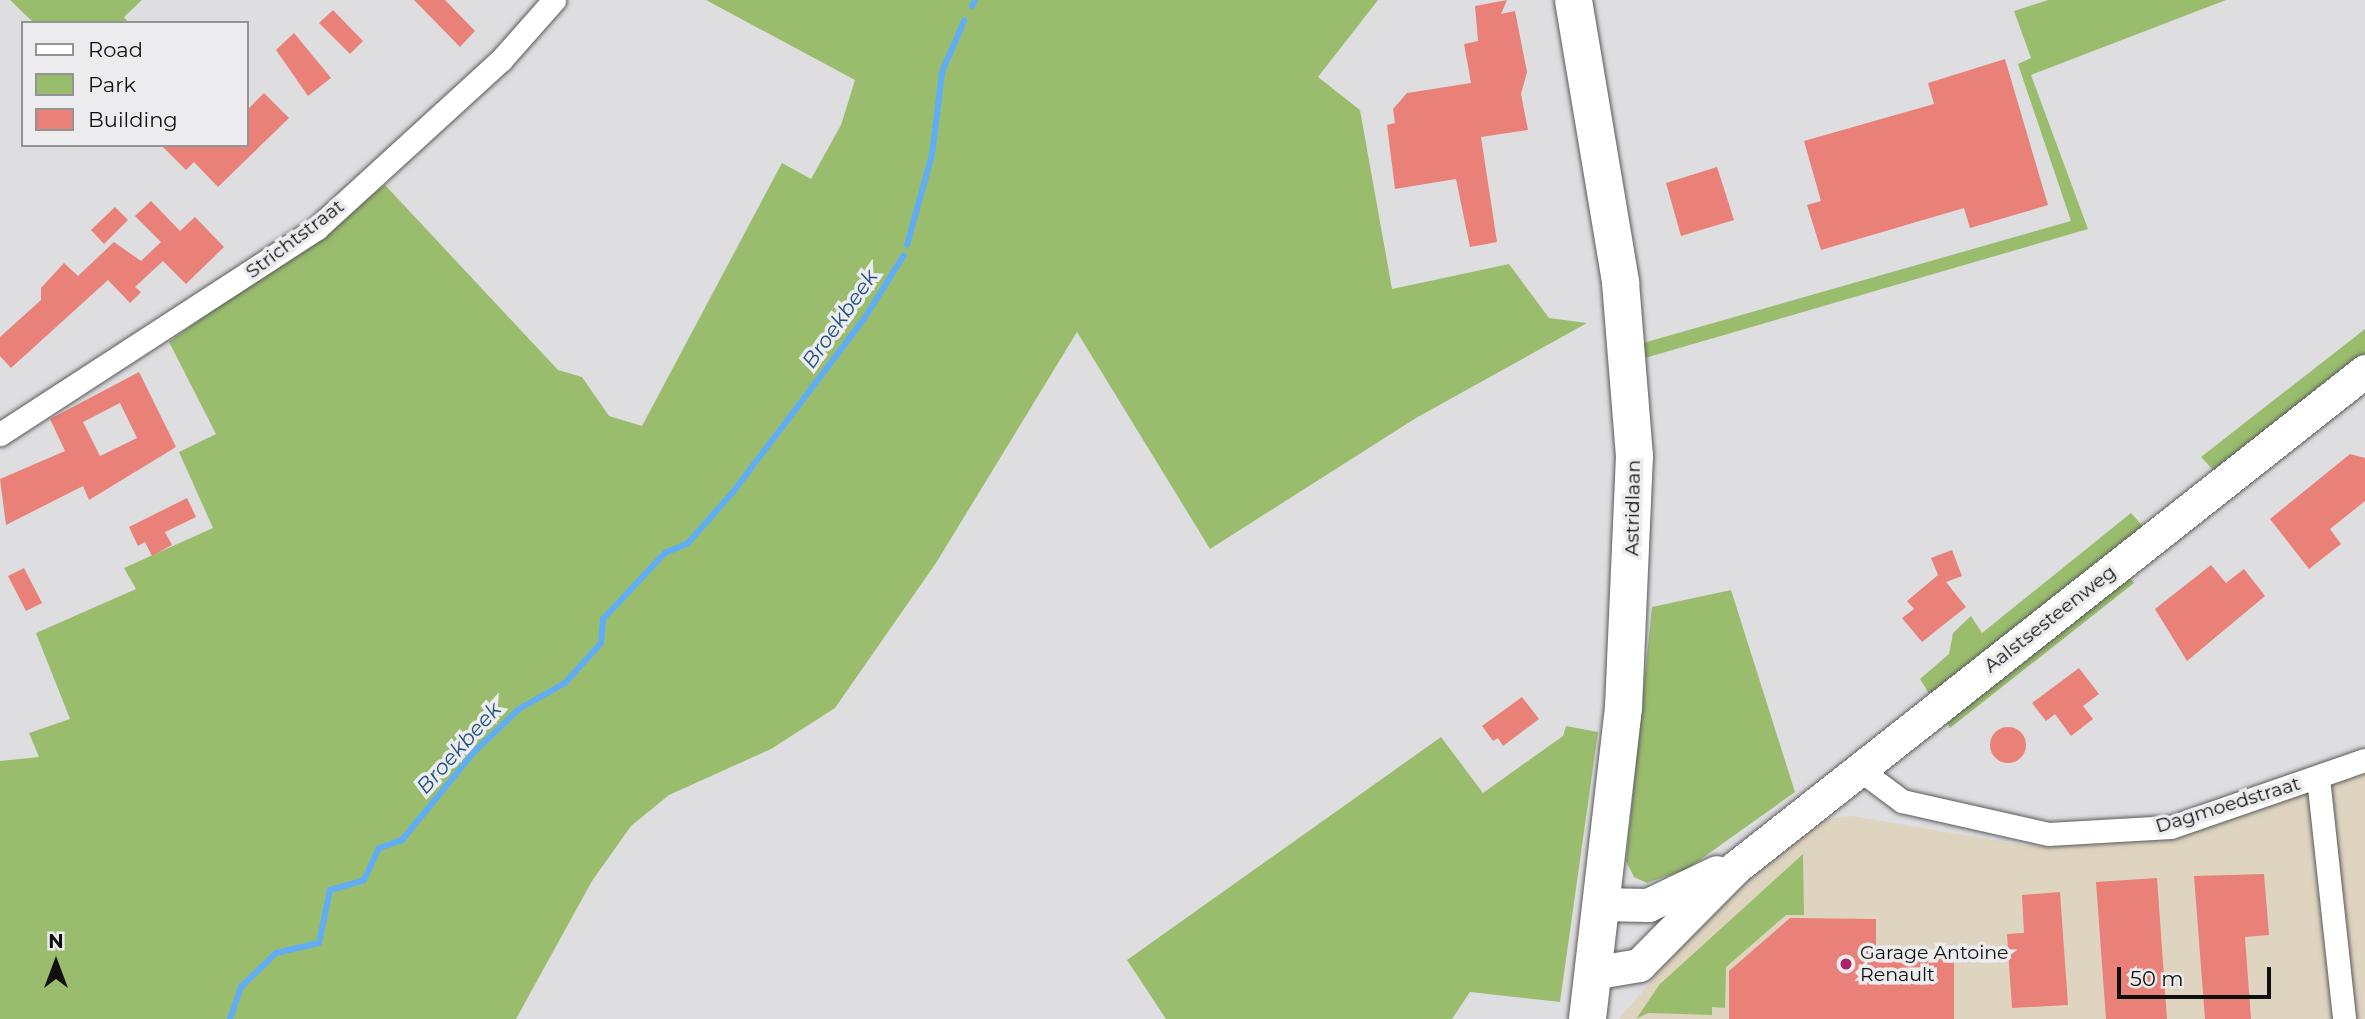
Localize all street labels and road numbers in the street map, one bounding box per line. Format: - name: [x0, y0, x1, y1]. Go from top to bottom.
- street label: Strichtstraat: [241, 195, 349, 283]
- street label: Astridlaan: [1621, 460, 1645, 556]
- street label: Aalstsesteenweg: [1980, 561, 2120, 677]
- street label: Dagmoedstraat: [2153, 772, 2303, 838]

